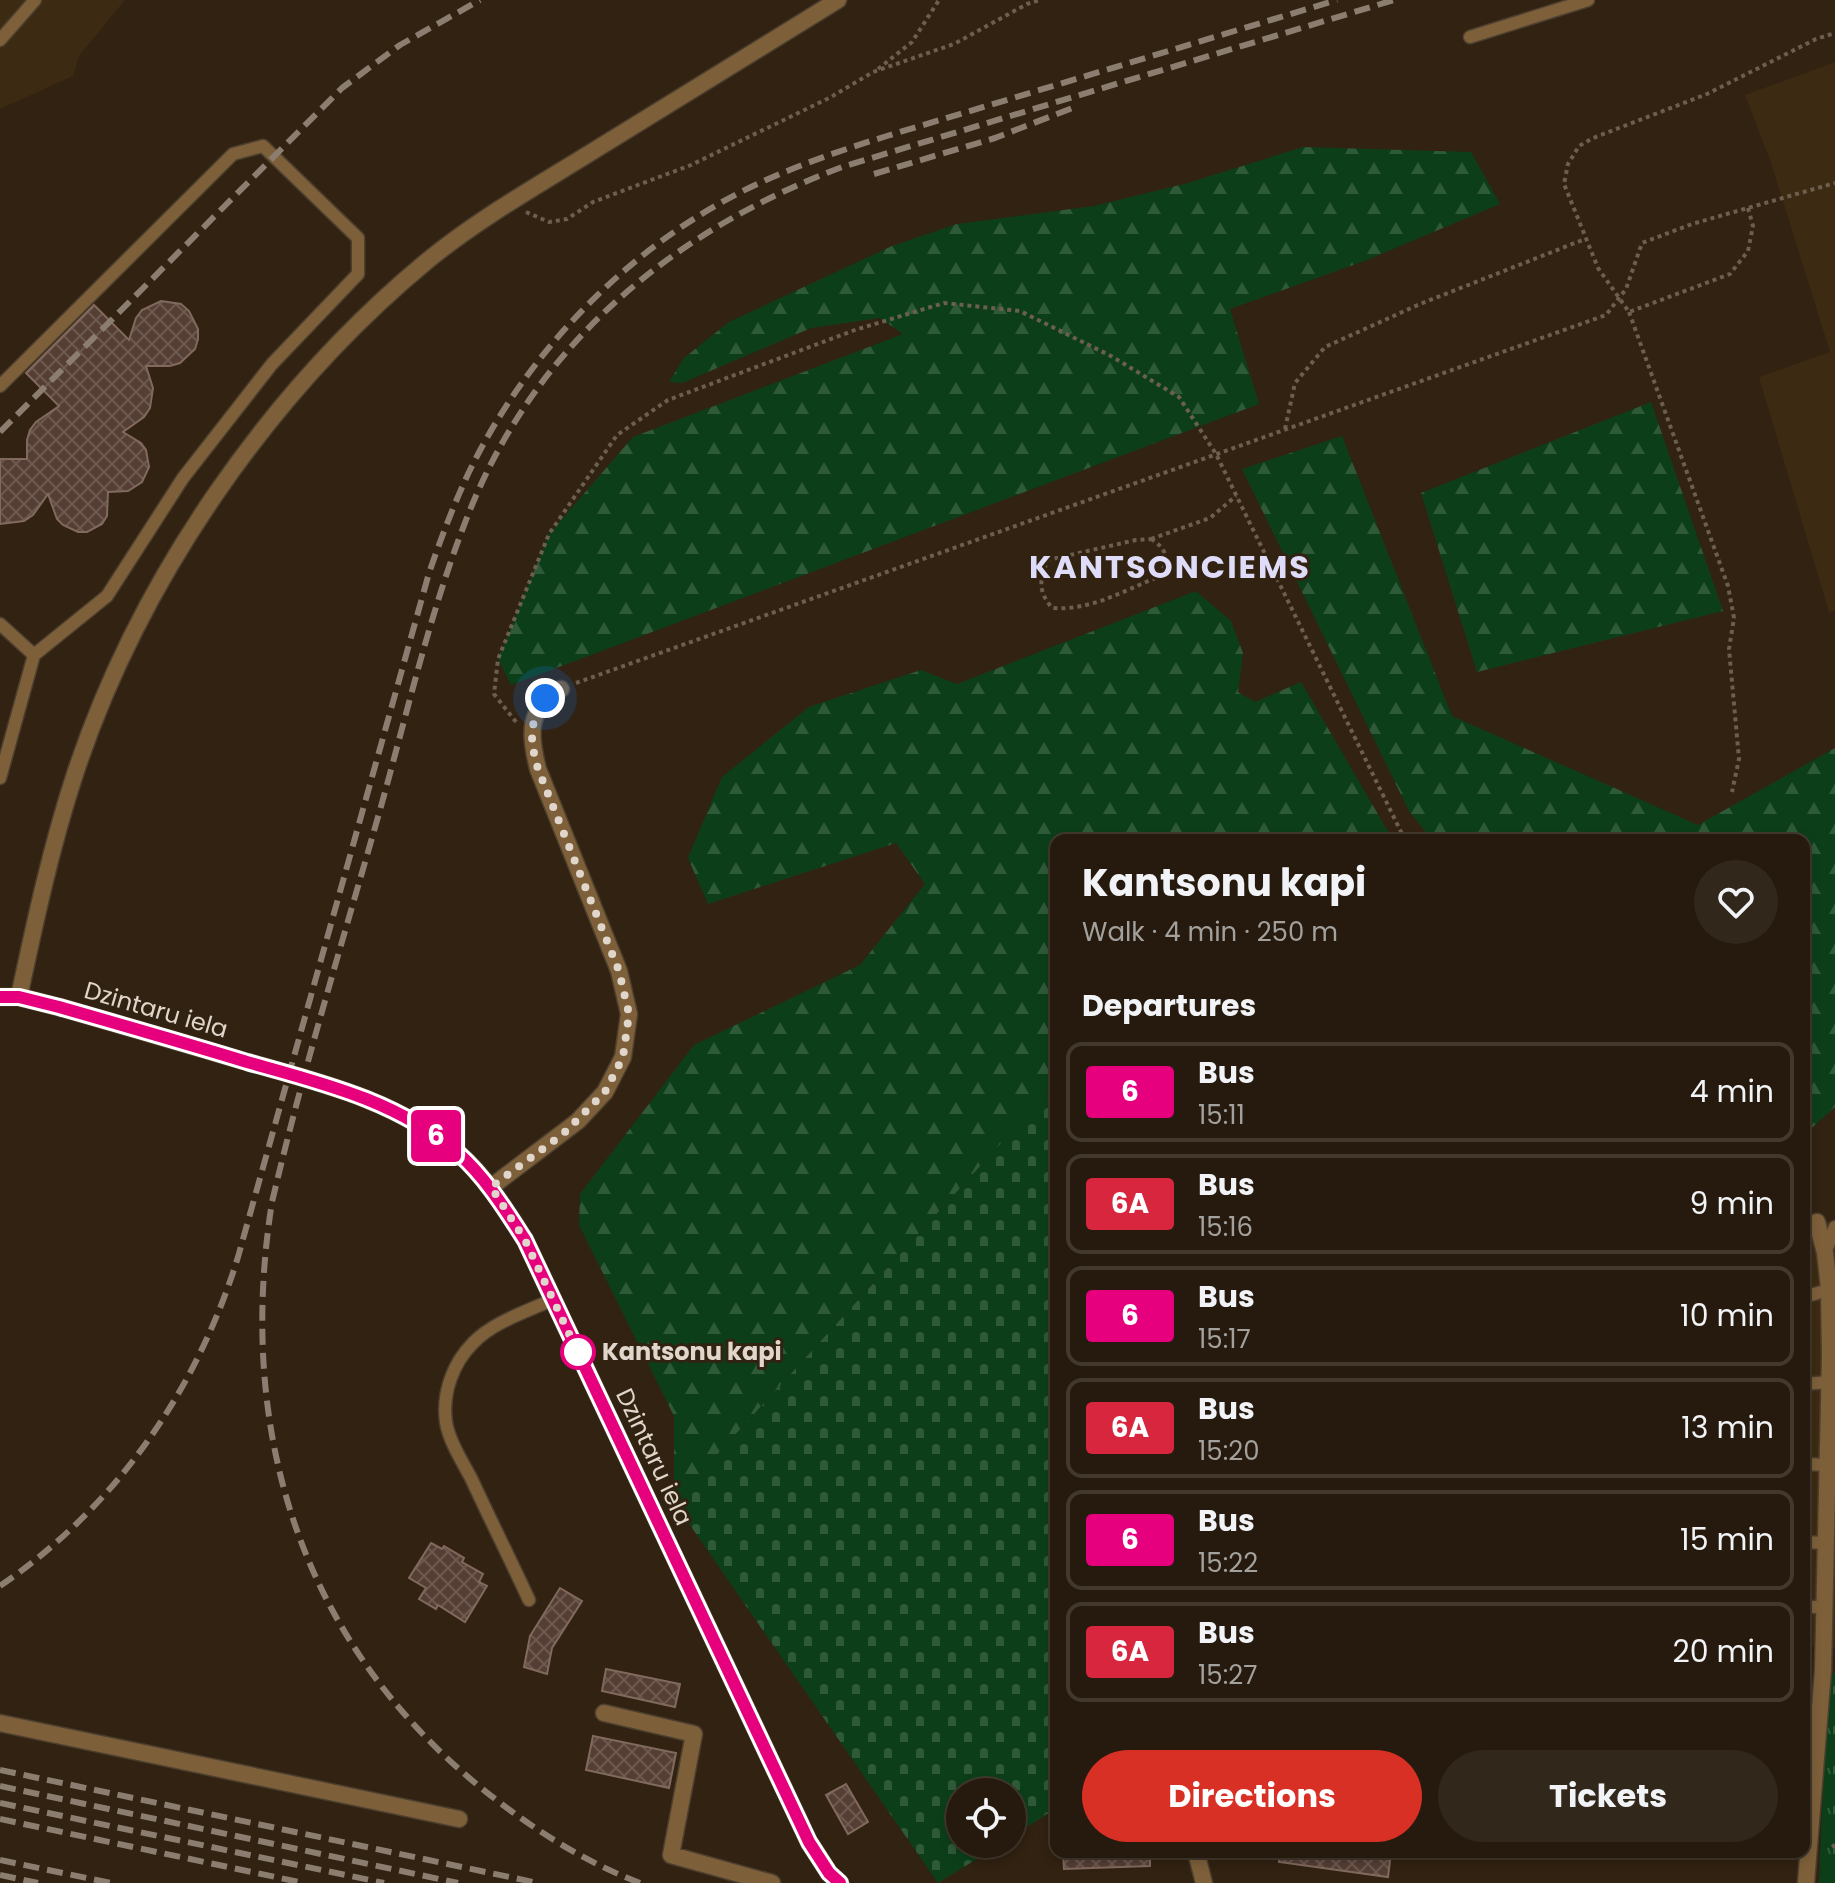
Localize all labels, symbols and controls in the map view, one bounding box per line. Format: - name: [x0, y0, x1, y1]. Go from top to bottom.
- district label: KANTSONCIEMS: [1029, 544, 1311, 589]
- your location: [525, 678, 565, 718]
- text: Kantsonu kapi: [1082, 856, 1366, 909]
- button: heart: [1694, 860, 1778, 944]
- text: Walk · 4 min · 250 m: [1082, 914, 1338, 950]
- street label: Dzintaru iela: [81, 973, 232, 1046]
- text: Departures: [1082, 984, 1256, 1027]
- text: Bus: [1198, 1051, 1255, 1094]
- text: 4 min: [1690, 1070, 1774, 1113]
- text: 6: [1121, 1072, 1139, 1111]
- text: 15:11: [1198, 1097, 1245, 1133]
- line badge: 6: [410, 1110, 462, 1162]
- text: 6: [427, 1116, 445, 1155]
- text: Bus: [1198, 1163, 1255, 1206]
- text: 9 min: [1690, 1182, 1774, 1225]
- text: 6A: [1111, 1184, 1149, 1223]
- text: 15:16: [1198, 1209, 1253, 1245]
- text: Bus: [1198, 1275, 1255, 1318]
- text: 10 min: [1680, 1294, 1774, 1337]
- text: 6: [1121, 1296, 1139, 1335]
- text: 15:17: [1198, 1321, 1251, 1357]
- marker: Kantsonu kapi: [561, 1335, 595, 1369]
- place label: Kantsonu kapi: [602, 1335, 782, 1368]
- street label: Dzintaru iela: [608, 1383, 701, 1531]
- text: Bus: [1198, 1387, 1255, 1430]
- text: 13 min: [1681, 1406, 1774, 1449]
- text: 6A: [1111, 1408, 1149, 1447]
- text: 15:20: [1198, 1433, 1259, 1469]
- text: Bus: [1198, 1499, 1255, 1542]
- text: 15 min: [1680, 1518, 1774, 1561]
- text: 6: [1121, 1520, 1139, 1559]
- text: 15:22: [1198, 1545, 1258, 1581]
- text: Bus: [1198, 1611, 1255, 1654]
- text: 20 min: [1672, 1630, 1774, 1673]
- text: 6A: [1111, 1632, 1149, 1671]
- text: 15:27: [1198, 1657, 1257, 1693]
- button: Directions: [1082, 1750, 1422, 1842]
- button: Tickets: [1438, 1750, 1778, 1842]
- map controls: [946, 1778, 1026, 1858]
- button: locate: [946, 1778, 1026, 1858]

